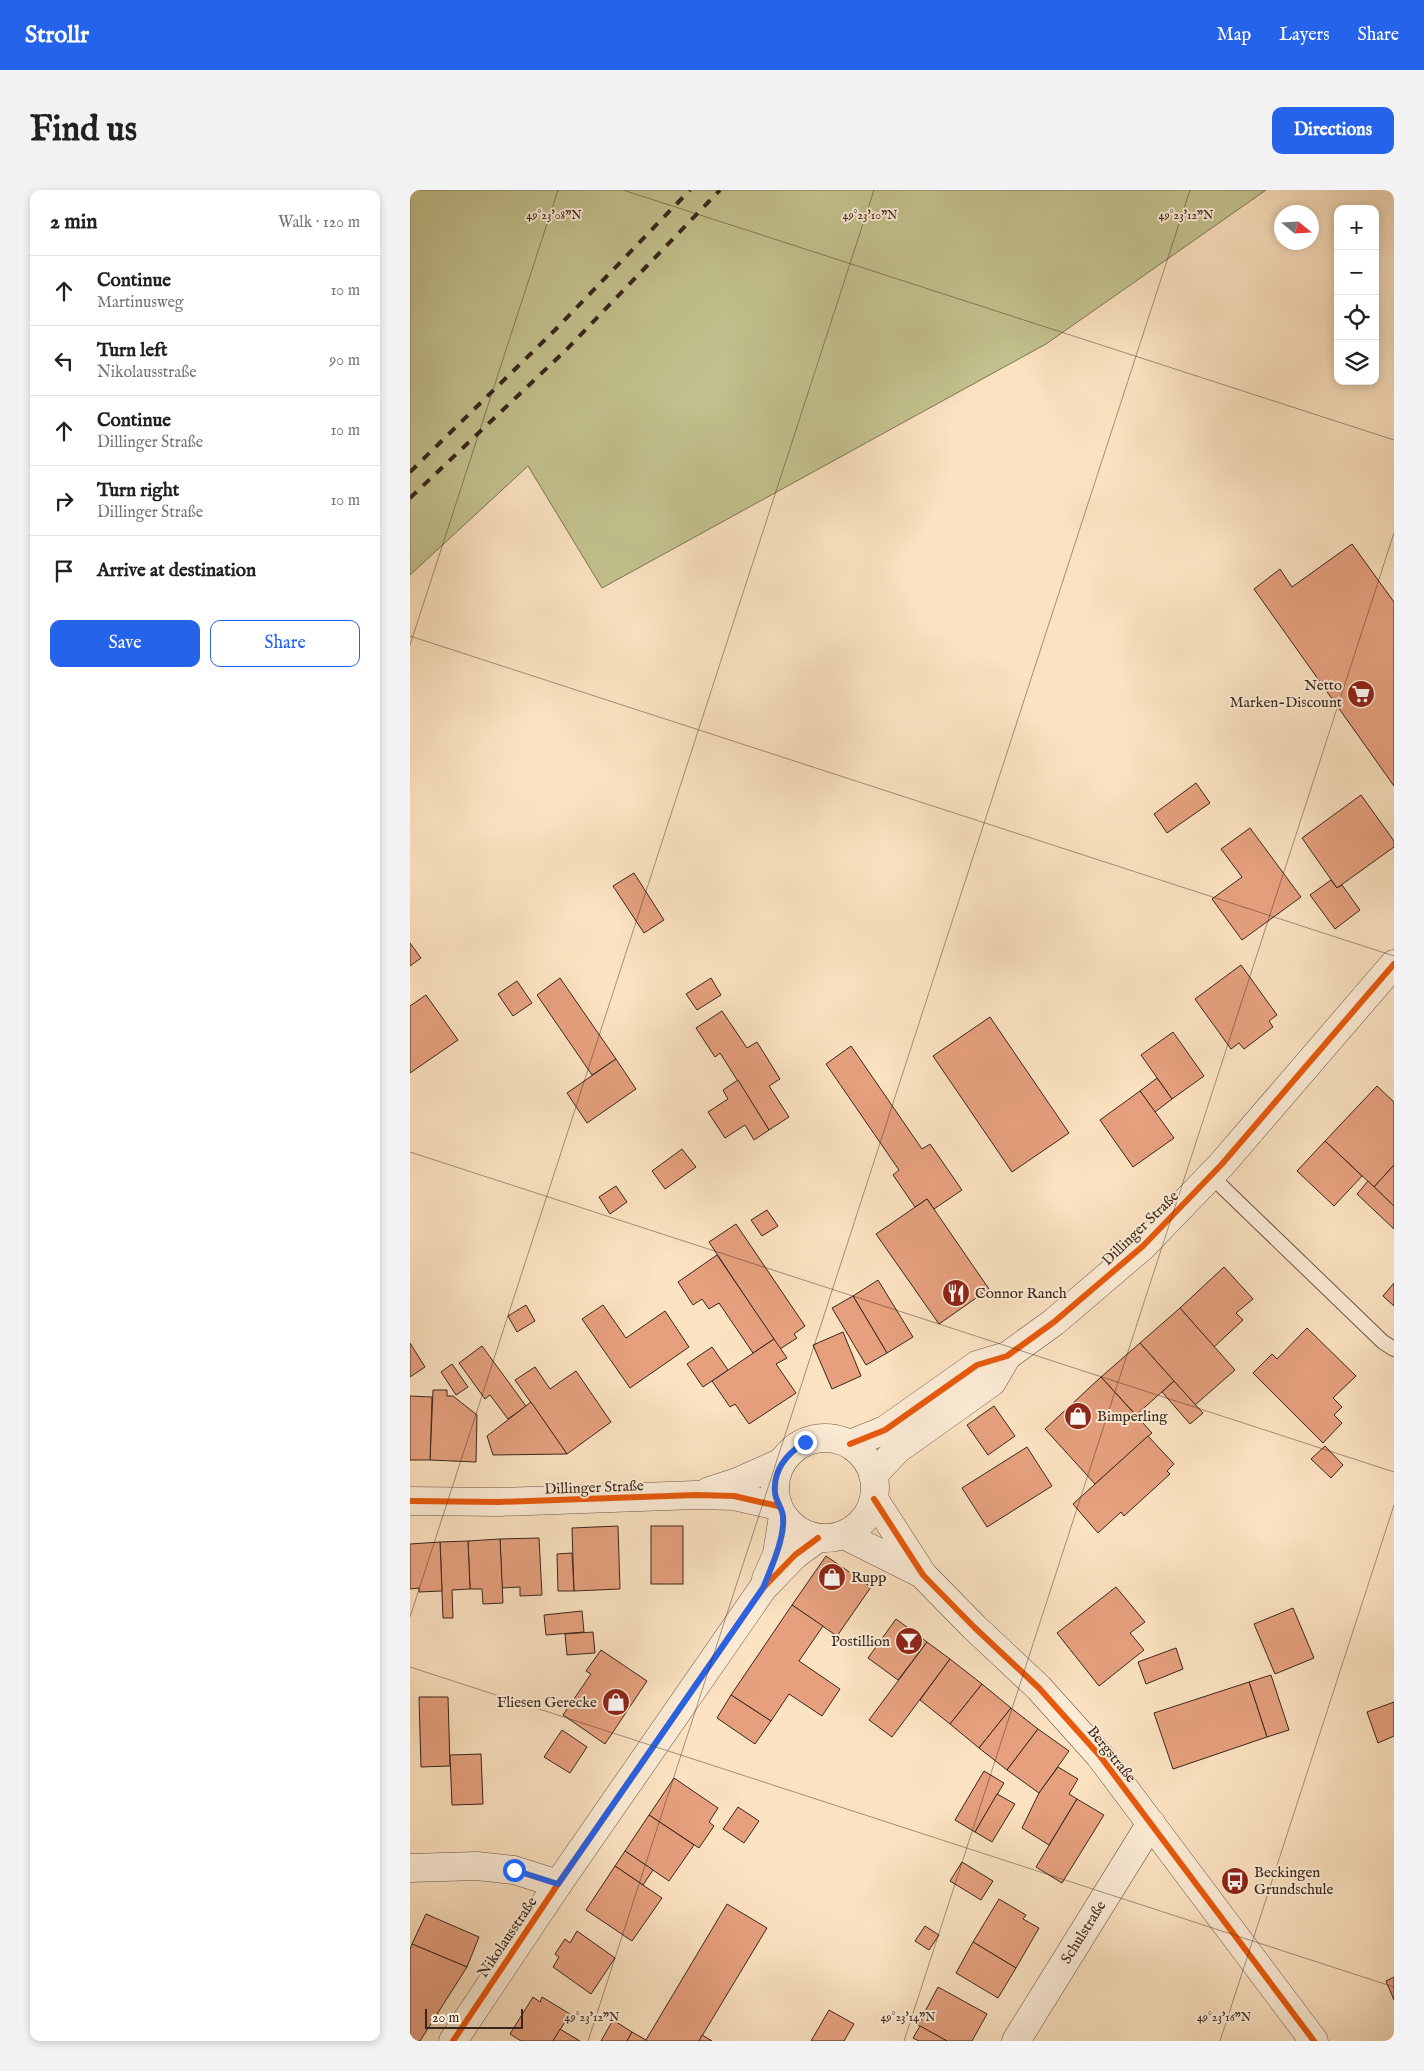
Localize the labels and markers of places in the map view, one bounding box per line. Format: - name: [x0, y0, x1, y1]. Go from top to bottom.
- place label: Netto Marken-Discount: [1230, 676, 1342, 712]
- supermarket icon: Netto Marken-Discount: [1346, 679, 1376, 709]
- restaurant icon: Connor Ranch: [941, 1278, 971, 1308]
- place label: Connor Ranch: [975, 1284, 1067, 1303]
- shop icon: Bimperling: [1063, 1401, 1093, 1431]
- place label: Bimperling: [1097, 1407, 1168, 1426]
- shop icon: Rupp: [817, 1562, 847, 1592]
- place label: Rupp: [851, 1568, 886, 1587]
- bar icon: Postillion: [894, 1626, 924, 1656]
- place label: Postillion: [831, 1632, 890, 1651]
- shop icon: Fliesen Gerecke: [601, 1687, 631, 1717]
- place label: Fliesen Gerecke: [497, 1693, 597, 1712]
- place label: Beckingen Grundschule: [1254, 1863, 1334, 1899]
- bus stop icon: Beckingen Grundschule: [1220, 1866, 1250, 1896]

